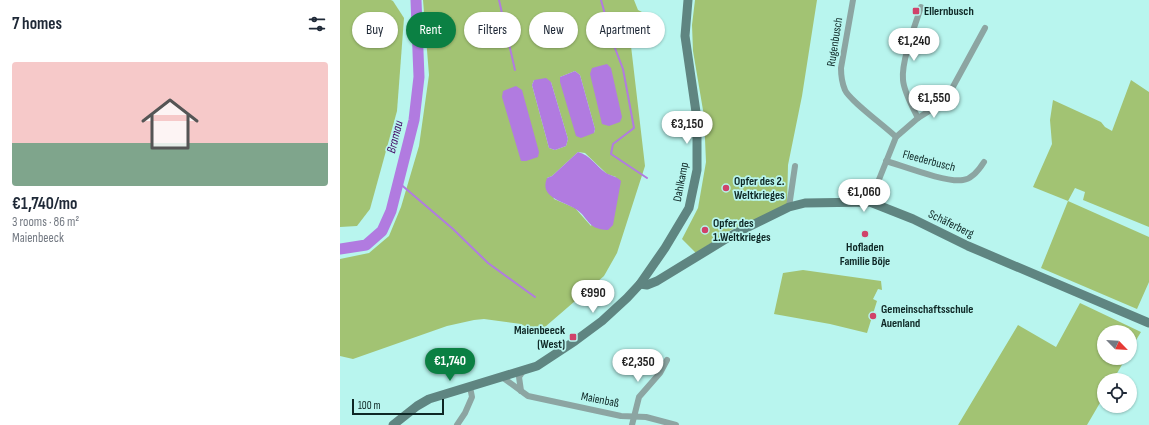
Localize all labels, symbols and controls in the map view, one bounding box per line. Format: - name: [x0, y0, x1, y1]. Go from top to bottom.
- place label: Ellernbusch: [924, 4, 974, 19]
- marker: Ellernbusch: [911, 6, 921, 16]
- chip: Buy: [352, 12, 398, 48]
- chip: Rent: [406, 12, 456, 48]
- chip: Filters: [464, 12, 521, 48]
- chip: New: [529, 12, 578, 48]
- chip: Apartment: [586, 12, 665, 48]
- icon: filters: [306, 13, 328, 35]
- text: 7 homes: [12, 14, 62, 34]
- street label: Rugenbusch: [824, 16, 846, 68]
- pin: €1,240: [881, 28, 947, 62]
- text: €1,240: [897, 33, 931, 49]
- pin: €1,550: [901, 85, 967, 119]
- icon: home: [134, 88, 206, 160]
- text: €1,550: [918, 90, 950, 106]
- pin: €3,150: [654, 111, 720, 145]
- text: €3,150: [671, 116, 703, 132]
- water label: Bramau: [383, 118, 407, 155]
- street label: Fleederbusch: [901, 147, 957, 175]
- street label: Dahlkamp: [670, 161, 692, 203]
- place label: Opfer des 2. Weltkrieges: [734, 174, 785, 203]
- pin: €1,060: [831, 179, 897, 213]
- marker: Opfer des 2. Weltkrieges: [721, 183, 731, 193]
- text: €1,060: [847, 184, 881, 200]
- text: €1,740/mo: [12, 194, 78, 214]
- street label: Schäferberg: [926, 207, 976, 242]
- text: 3 rooms · 86 m²: [12, 214, 79, 230]
- place label: Opfer des 1.Weltkrieges: [713, 216, 771, 245]
- marker: Opfer des 1.Weltkrieges: [700, 225, 710, 235]
- marker: Hofladen Familie Böje: [860, 229, 870, 239]
- text: Maienbeeck: [12, 230, 64, 246]
- place label: Hofladen Familie Böje: [840, 240, 890, 269]
- pin: €990: [569, 280, 617, 314]
- text: €990: [580, 285, 606, 301]
- place label: Gemeinschaftsschule Auenland: [880, 302, 973, 331]
- marker: Gemeinschaftsschule Auenland: [868, 311, 878, 321]
- place label: Maienbeeck (West): [514, 323, 565, 352]
- north arrow: [1097, 325, 1137, 365]
- map controls: [1097, 325, 1137, 413]
- marker: Maienbeeck (West): [568, 332, 578, 342]
- pin: €1,740: [417, 348, 483, 382]
- pin: €2,350: [605, 349, 671, 383]
- text: €1,740: [434, 353, 466, 369]
- text: €2,350: [621, 354, 655, 370]
- button: locate: [1097, 373, 1137, 413]
- street label: Maienbaß: [580, 389, 620, 411]
- scale bar: [352, 397, 444, 416]
- text: 100 m: [358, 399, 380, 412]

